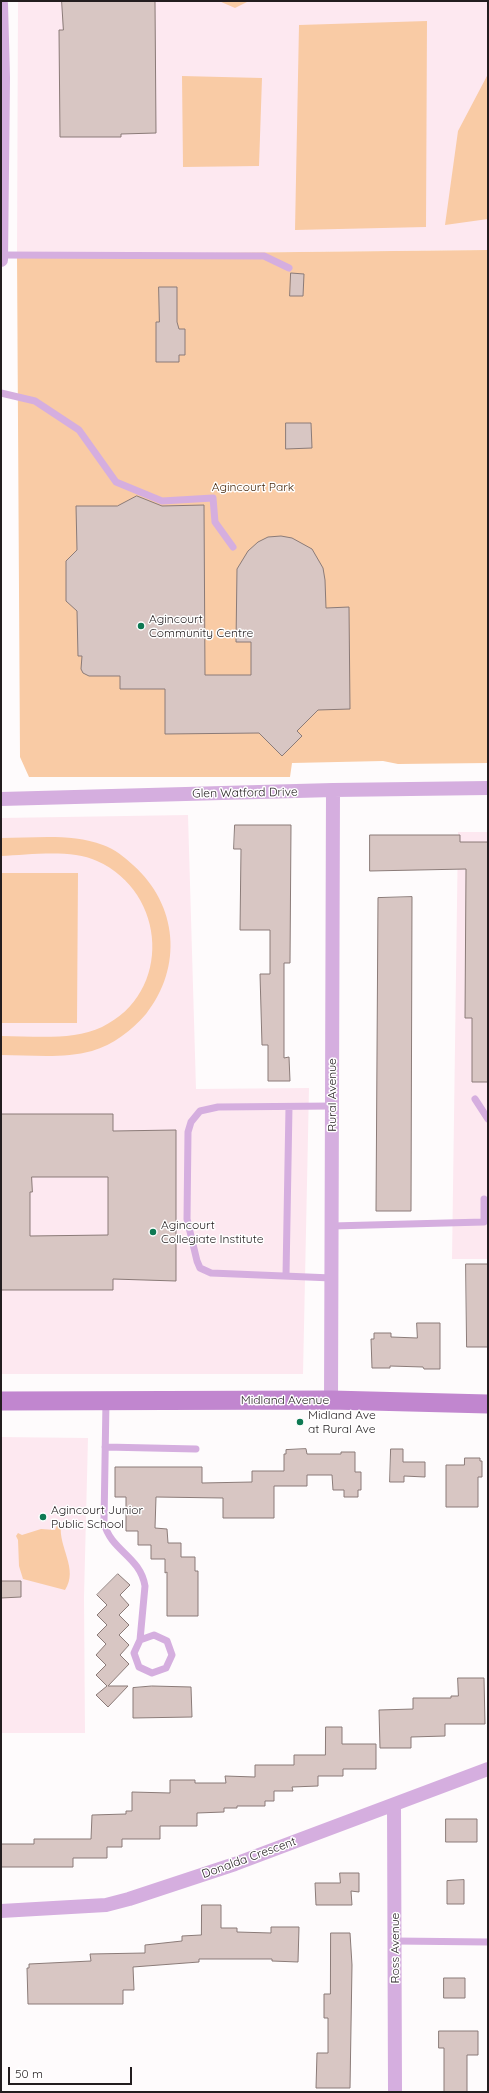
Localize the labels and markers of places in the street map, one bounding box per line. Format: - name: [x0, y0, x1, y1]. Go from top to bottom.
- place label: Agincourt Community Centre: [149, 612, 253, 640]
- marker: Agincourt Community Centre: [136, 621, 146, 631]
- place label: Agincourt Collegiate Institute: [161, 1218, 263, 1246]
- marker: Agincourt Collegiate Institute: [148, 1227, 158, 1237]
- place label: Midland Ave at Rural Ave: [308, 1408, 376, 1436]
- marker: Midland Ave at Rural Ave: [295, 1417, 305, 1427]
- place label: Agincourt Junior Public School: [51, 1503, 143, 1531]
- marker: Agincourt Junior Public School: [38, 1512, 48, 1522]

